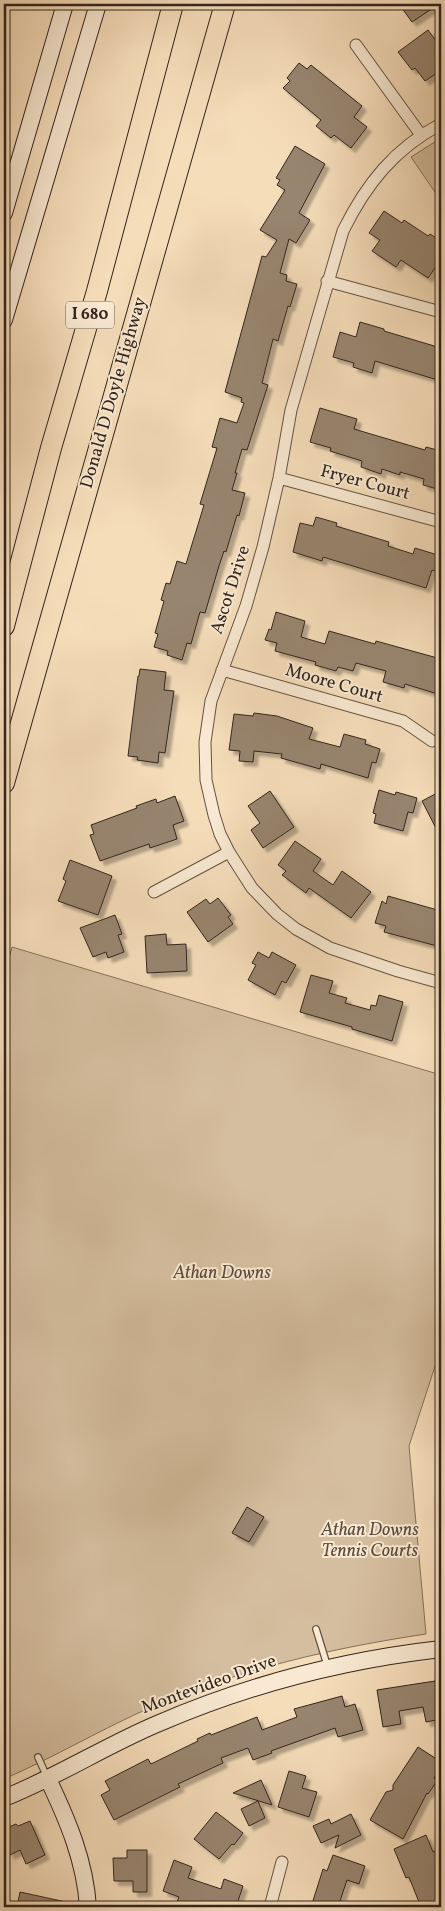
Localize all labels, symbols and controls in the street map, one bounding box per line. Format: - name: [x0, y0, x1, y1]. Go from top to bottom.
- street label: Donald D Doyle Highway: [75, 294, 153, 492]
- road number: I 680: [66, 302, 114, 328]
- street label: Fryer Court: [317, 459, 413, 507]
- street label: Ascot Drive: [205, 542, 257, 638]
- street label: Moore Court: [282, 658, 386, 710]
- park label: Athan Downs: [172, 1261, 271, 1286]
- park label: Athan Downs Tennis Courts: [320, 1518, 419, 1564]
- street label: Montevideo Drive: [138, 1649, 280, 1721]

